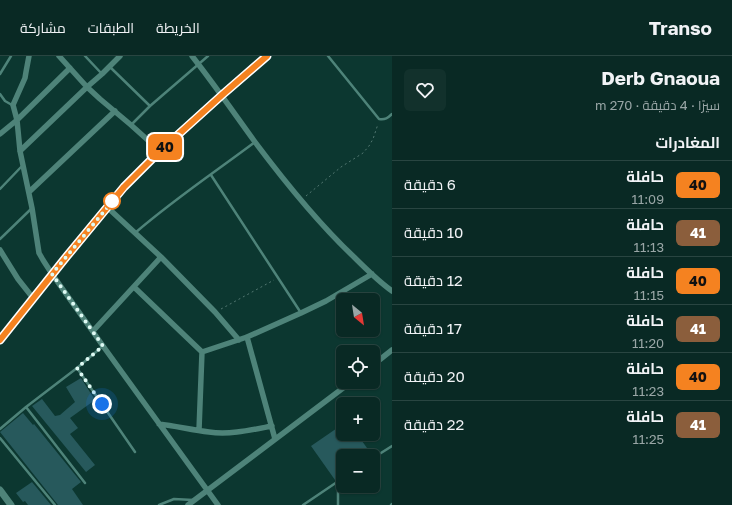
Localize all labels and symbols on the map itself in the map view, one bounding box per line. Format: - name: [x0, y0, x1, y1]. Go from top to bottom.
- line badge: 40: [147, 134, 183, 160]
- unlabelled marker: [103, 192, 121, 210]
- north arrow: [336, 293, 380, 337]
- your location: [92, 394, 112, 414]

